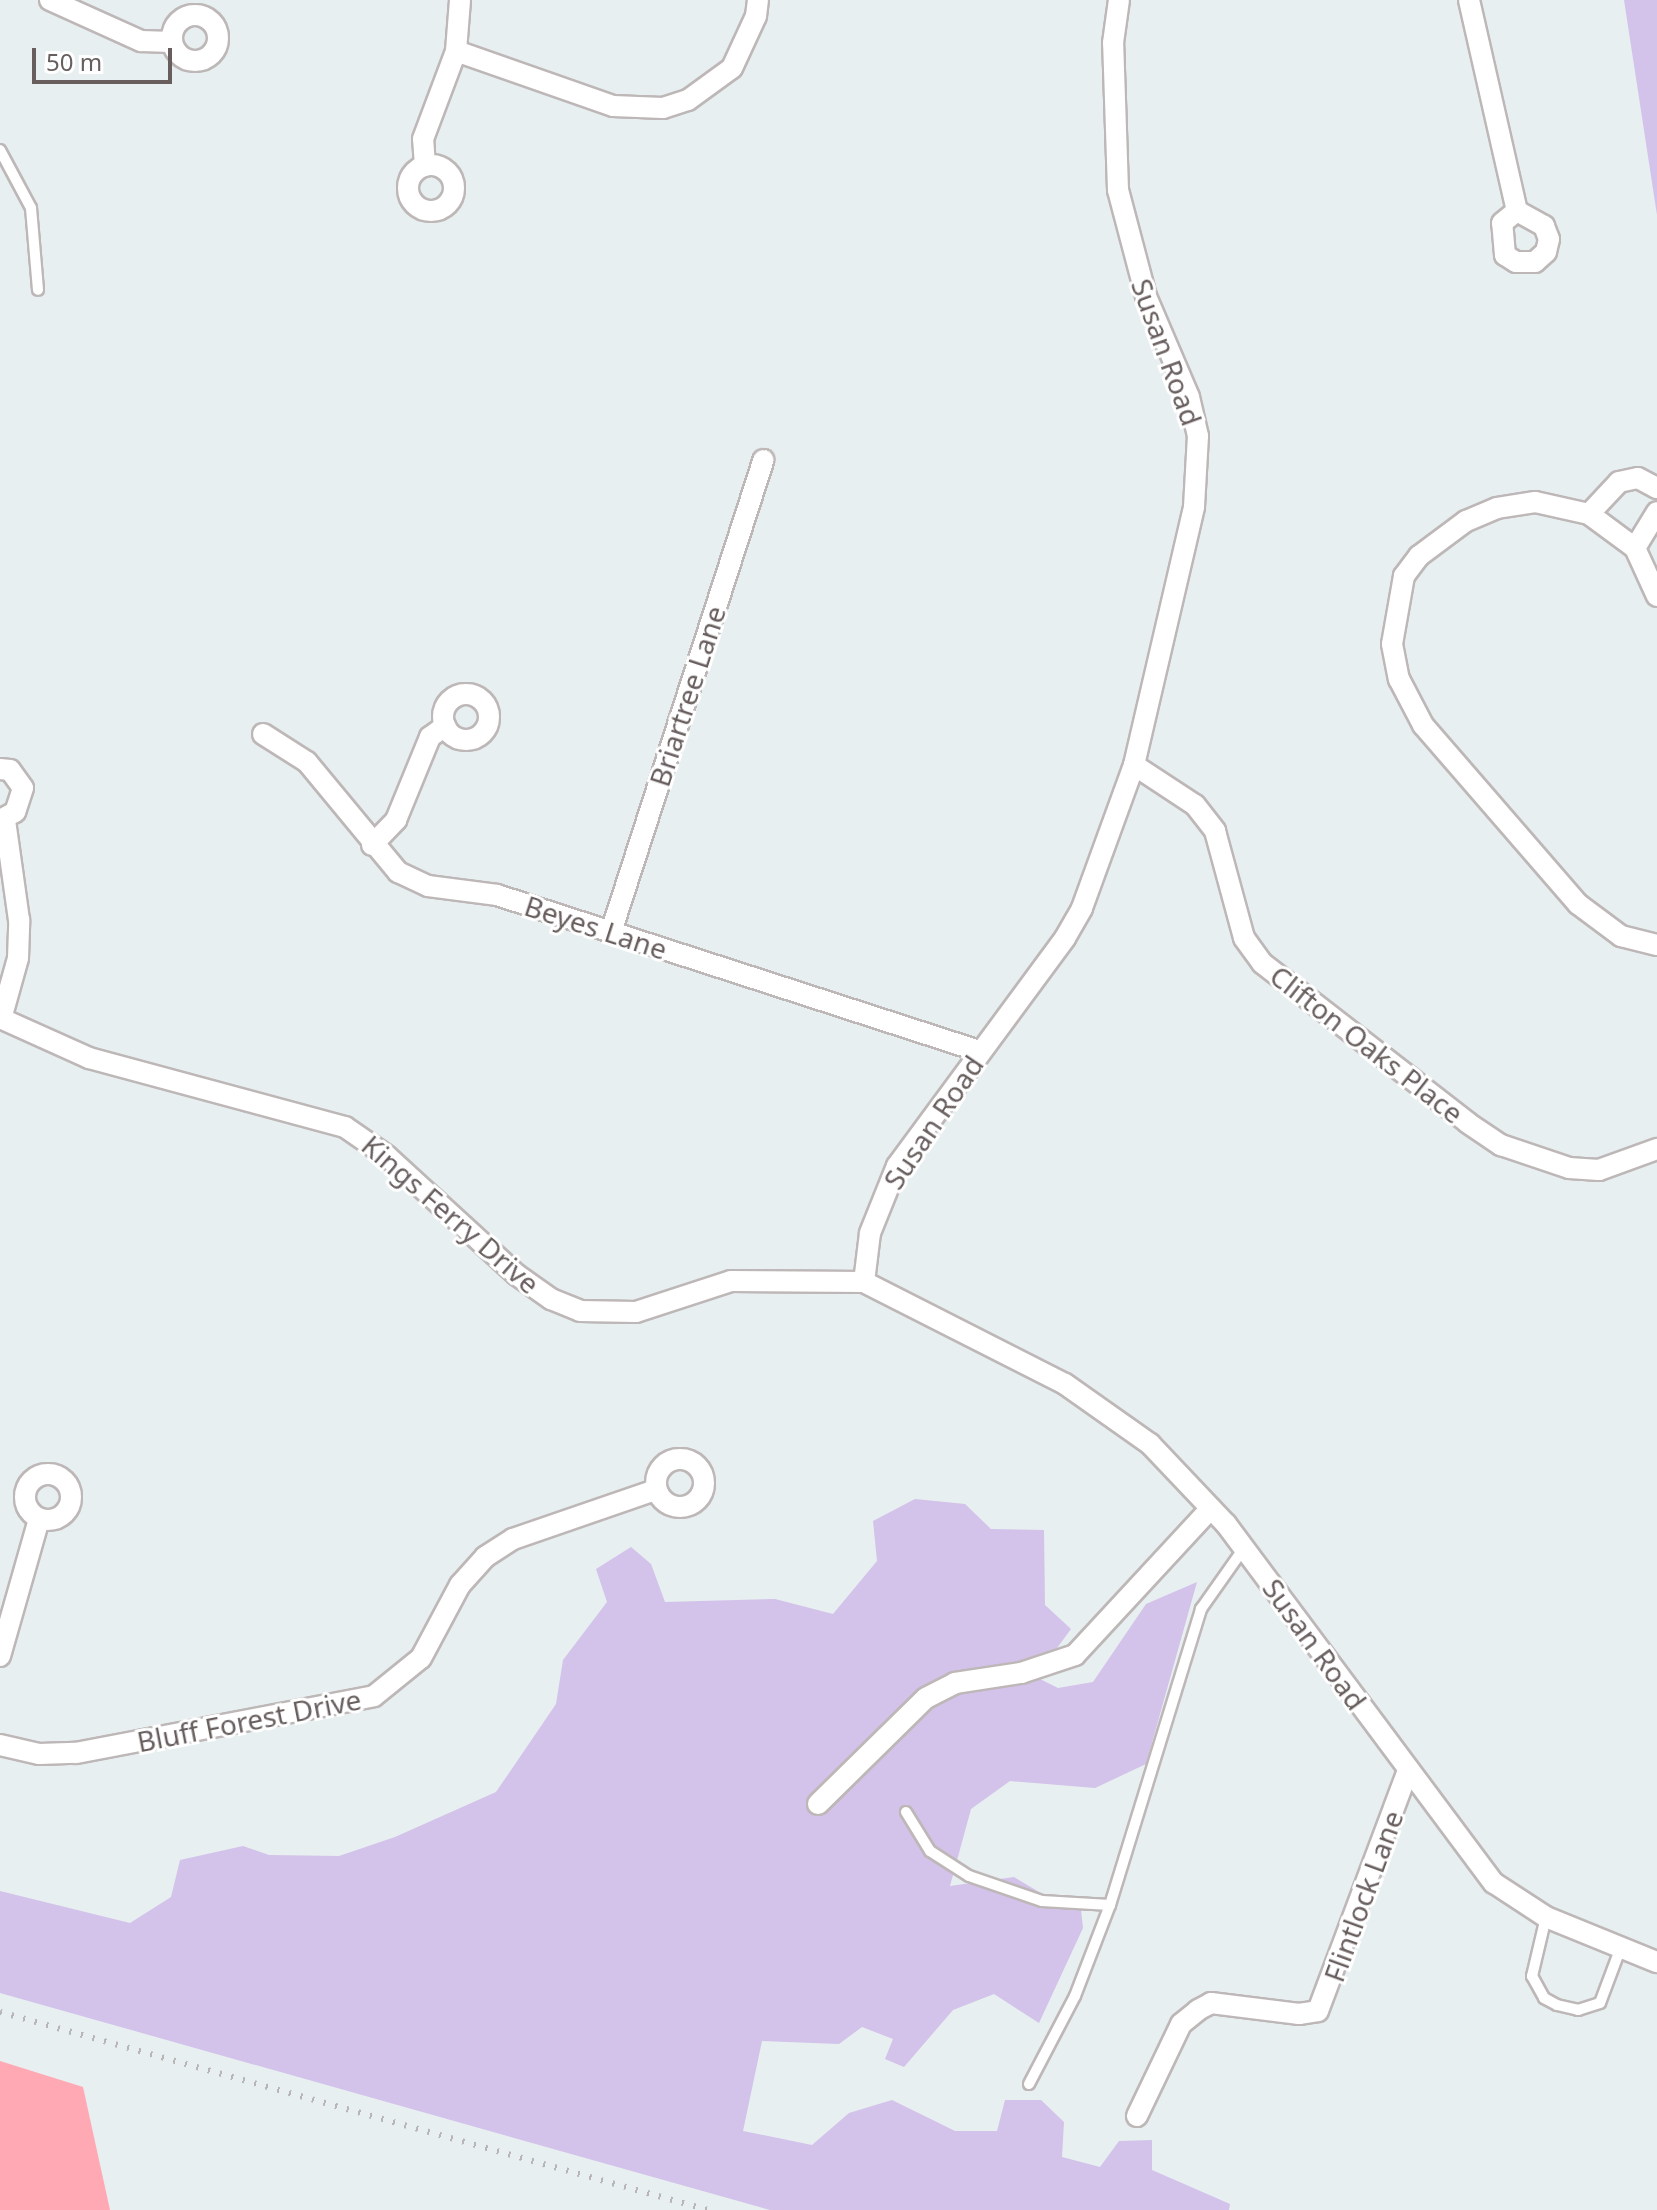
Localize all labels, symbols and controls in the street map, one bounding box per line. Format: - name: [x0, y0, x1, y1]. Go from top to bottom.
- scale bar: [36, 32, 176, 82]
- text: 50 m: [46, 45, 102, 78]
- street label: Susan Road: [1125, 274, 1209, 430]
- street label: Briartree Lane: [642, 602, 732, 790]
- street label: Beyes Lane: [521, 888, 671, 966]
- street label: Clifton Oaks Place: [1264, 958, 1470, 1130]
- street label: Susan Road: [876, 1049, 990, 1195]
- street label: Kings Ferry Drive: [355, 1128, 547, 1300]
- street label: Susan Road: [1256, 1572, 1374, 1716]
- street label: Bluff Forest Drive: [134, 1682, 364, 1758]
- street label: Flintlock Lane: [1316, 1806, 1410, 1986]

